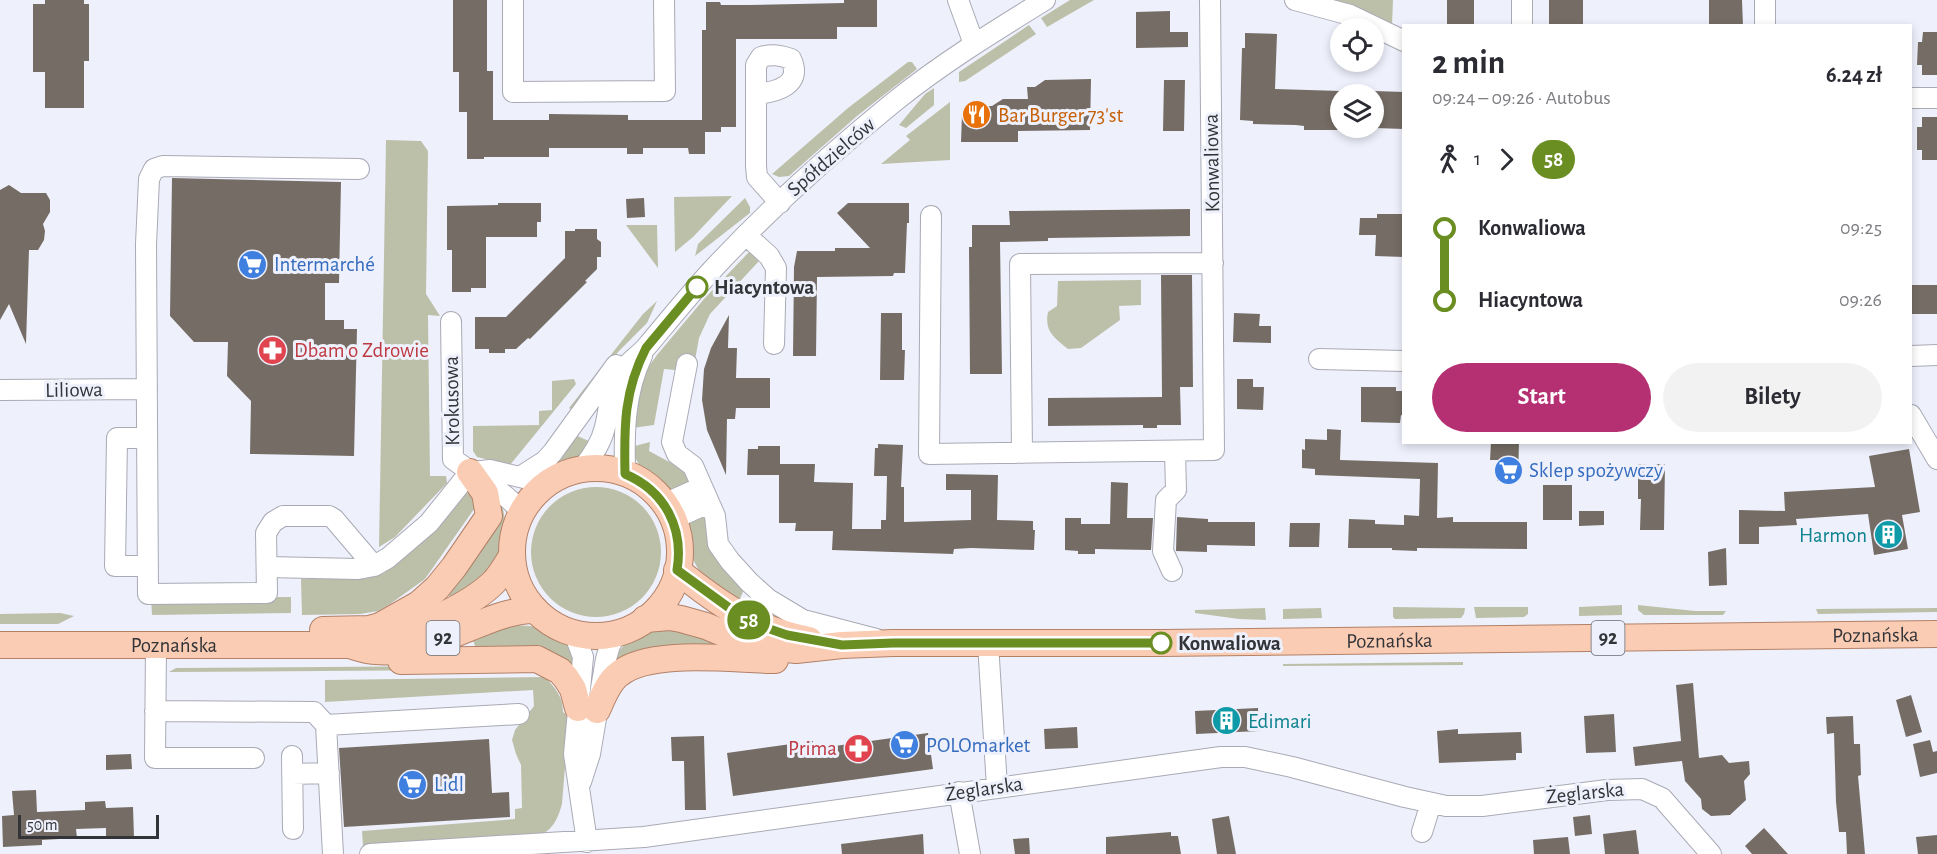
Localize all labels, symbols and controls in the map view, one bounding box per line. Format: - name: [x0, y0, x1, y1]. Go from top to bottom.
- map controls: [1330, 18, 1384, 138]
- button: locate: [1330, 18, 1384, 72]
- text: 2 min: [1432, 47, 1505, 80]
- text: 6.24 zł: [1826, 64, 1882, 86]
- button: layers: [1330, 84, 1384, 138]
- text: 09:24 – 09:26 · Autobus: [1432, 88, 1611, 108]
- restaurant icon: Bar Burger 73'st: [961, 99, 993, 131]
- place label: Bar Burger 73'st: [998, 105, 1123, 126]
- street label: Konwaliowa: [1201, 113, 1223, 213]
- street label: Spółdzielców: [783, 114, 879, 200]
- icon: walk: [1432, 143, 1465, 176]
- icon: forward: [1490, 143, 1523, 176]
- text: 1: [1474, 149, 1481, 169]
- text: 58: [1544, 149, 1563, 170]
- text: Konwaliowa: [1478, 217, 1586, 239]
- text: 09:25: [1840, 218, 1882, 238]
- supermarket icon: Intermarché: [237, 248, 269, 280]
- place label: Intermarché: [274, 254, 375, 275]
- marker: Hiacyntowa: [686, 276, 708, 298]
- place label: Hiacyntowa: [714, 277, 814, 298]
- text: Hiacyntowa: [1478, 289, 1583, 311]
- text: 09:26: [1839, 290, 1882, 310]
- pharmacy icon: Dbam o Zdrowie: [257, 334, 289, 366]
- place label: Dbam o Zdrowie: [294, 340, 429, 361]
- street label: Krokusowa: [441, 356, 463, 446]
- button: Start: [1432, 363, 1651, 432]
- button: Bilety: [1663, 363, 1882, 432]
- street label: Liliowa: [45, 379, 103, 401]
- supermarket icon: Sklep spożywczy: [1492, 454, 1524, 486]
- place label: Sklep spożywczy: [1529, 460, 1663, 481]
- building icon: Harmon: [1872, 519, 1904, 551]
- place label: Harmon: [1799, 525, 1867, 546]
- line badge: 58: [722, 600, 776, 640]
- text: 58: [739, 610, 759, 631]
- road number: 92: [426, 621, 460, 655]
- road number: 92: [1592, 621, 1624, 655]
- street label: Poznańska: [1832, 624, 1919, 646]
- street label: Poznańska: [1346, 629, 1433, 651]
- marker: Konwaliowa: [1150, 632, 1172, 654]
- place label: Konwaliowa: [1178, 633, 1281, 654]
- street label: Poznańska: [131, 635, 218, 656]
- building icon: Edimari: [1211, 705, 1243, 737]
- place label: Edimari: [1248, 711, 1312, 732]
- supermarket icon: POLOmarket: [889, 729, 921, 761]
- pharmacy icon: Prima: [842, 732, 874, 764]
- place label: POLOmarket: [926, 735, 1031, 756]
- place label: Prima: [788, 738, 837, 759]
- supermarket icon: Lidl: [397, 768, 429, 800]
- street label: Żeglarska: [944, 772, 1025, 805]
- place label: Lidl: [434, 774, 464, 795]
- street label: Żeglarska: [1545, 777, 1625, 808]
- scale bar: [18, 812, 159, 840]
- text: 50 m: [27, 817, 58, 833]

